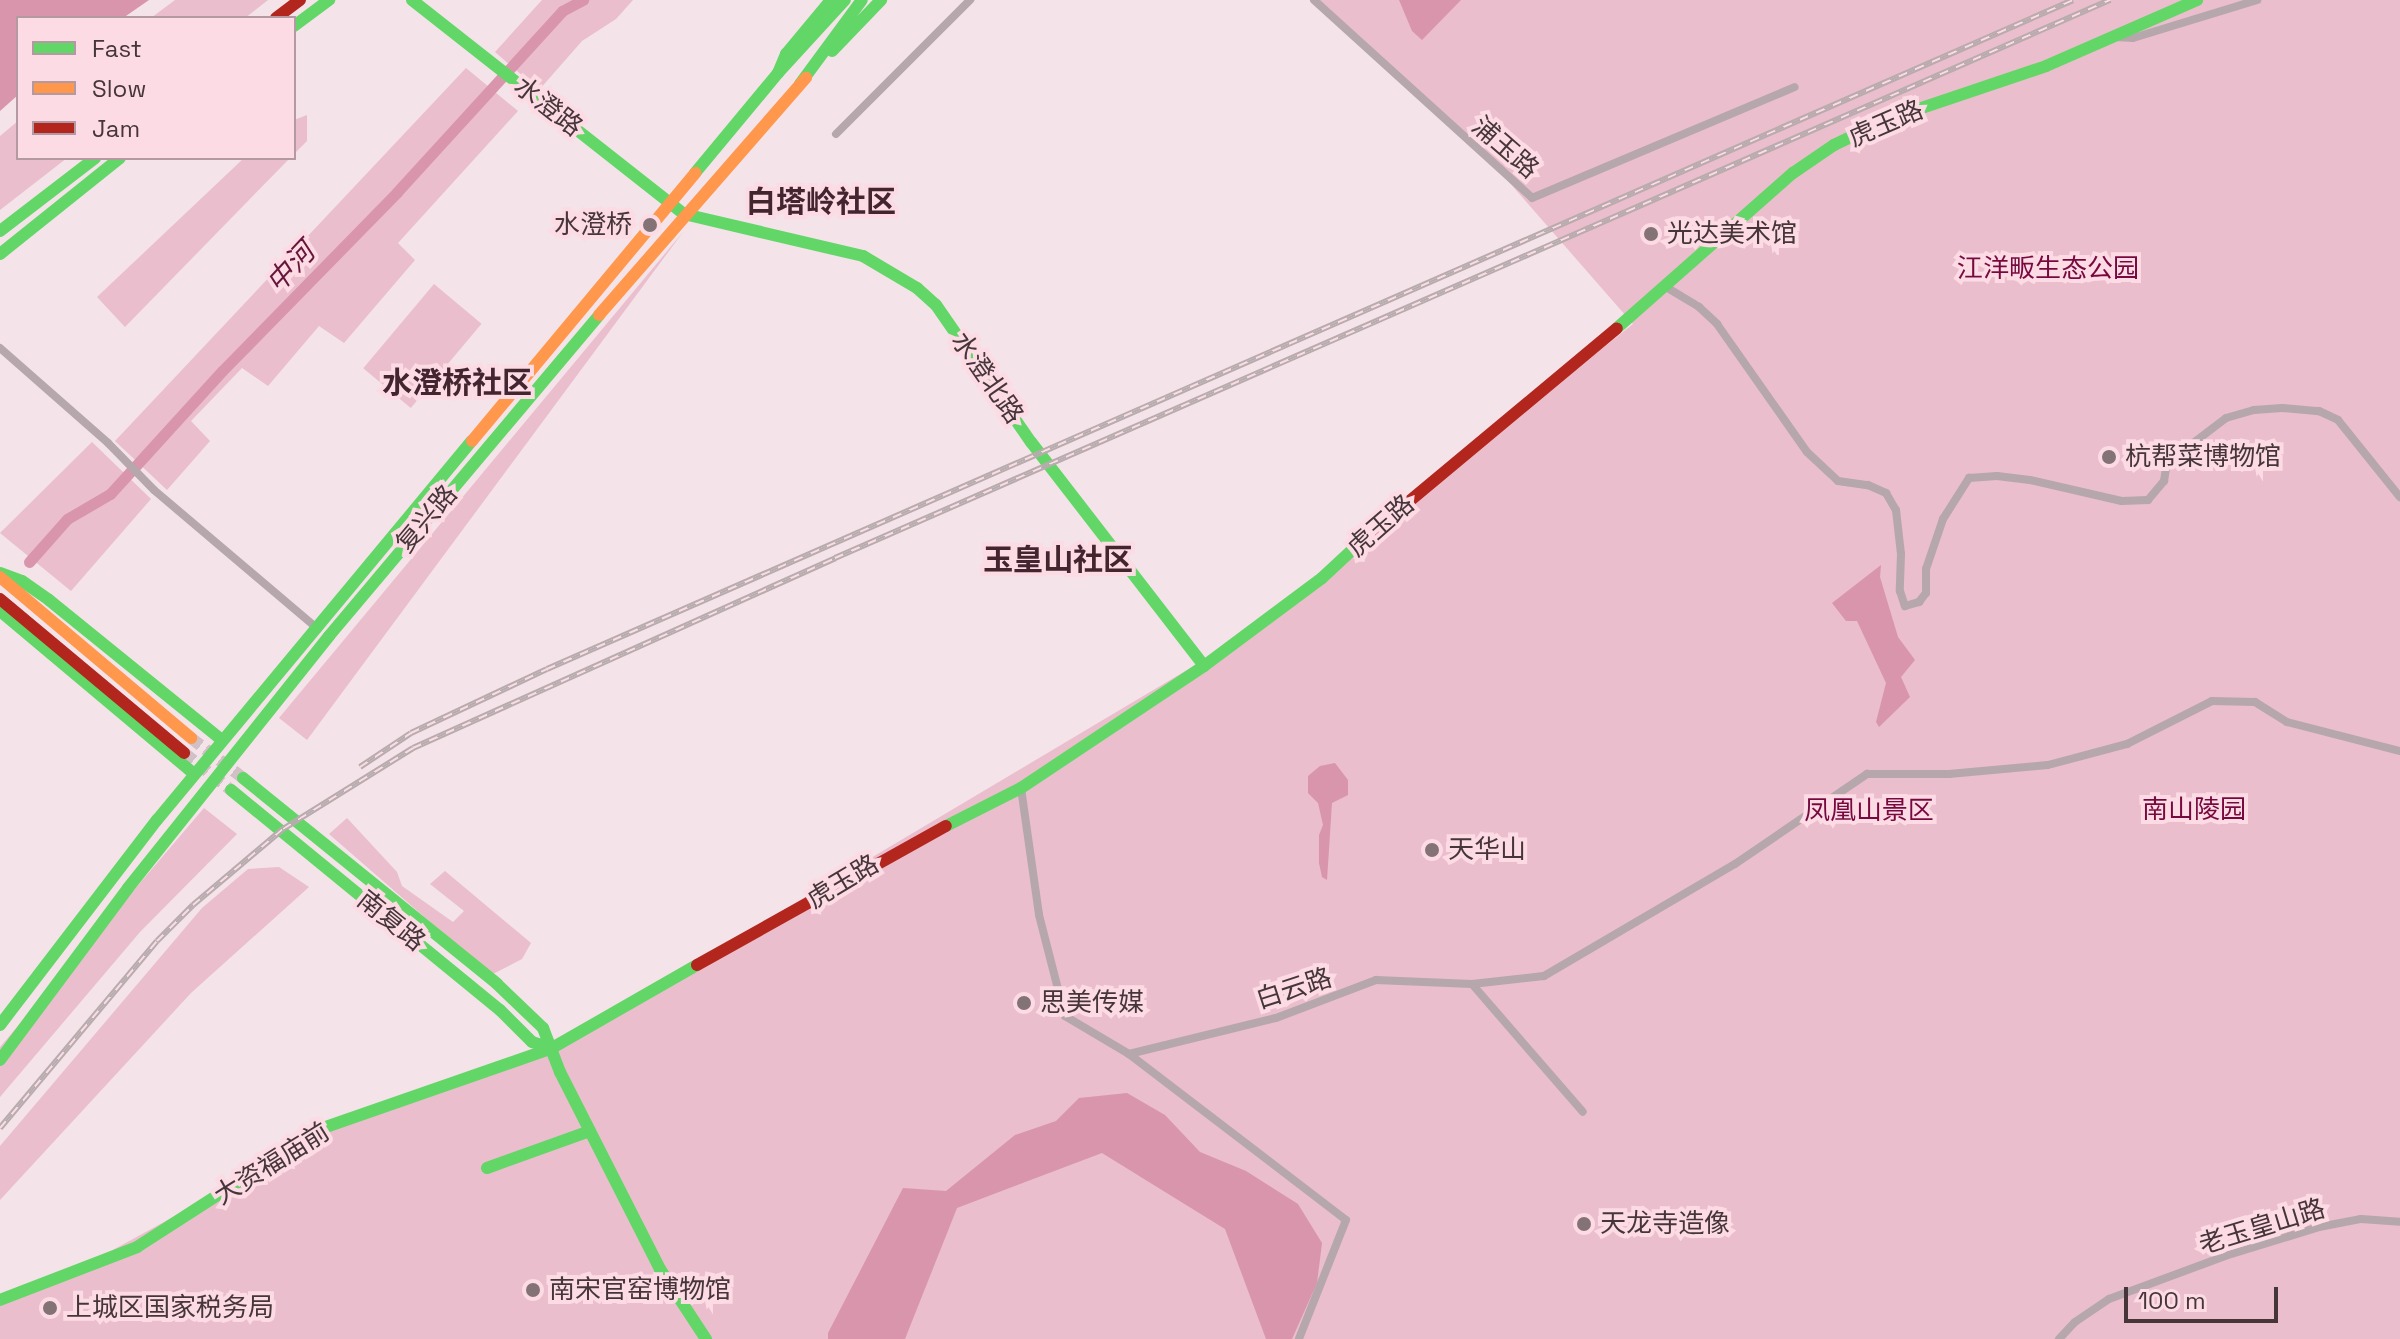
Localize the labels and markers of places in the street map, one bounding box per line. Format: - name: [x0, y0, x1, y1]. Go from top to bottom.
- place label: 水澄桥: [554, 209, 632, 241]
- marker: 水澄桥: [639, 214, 661, 236]
- place label: 光达美术馆: [1667, 218, 1797, 250]
- marker: 光达美术馆: [1642, 225, 1660, 243]
- place label: 杭帮菜博物馆: [2125, 441, 2281, 473]
- marker: 杭帮菜博物馆: [2100, 448, 2118, 466]
- place label: 天华山: [1448, 834, 1526, 866]
- marker: 天华山: [1423, 841, 1441, 859]
- place label: 思美传媒: [1040, 987, 1144, 1019]
- marker: 思美传媒: [1015, 994, 1033, 1012]
- place label: 天龙寺造像: [1600, 1208, 1730, 1240]
- marker: 天龙寺造像: [1575, 1215, 1593, 1233]
- place label: 南宋官窑博物馆: [549, 1274, 731, 1306]
- marker: 南宋官窑博物馆: [524, 1281, 542, 1299]
- place label: 上城区国家税务局: [66, 1292, 274, 1324]
- marker: 上城区国家税务局: [41, 1299, 59, 1317]

